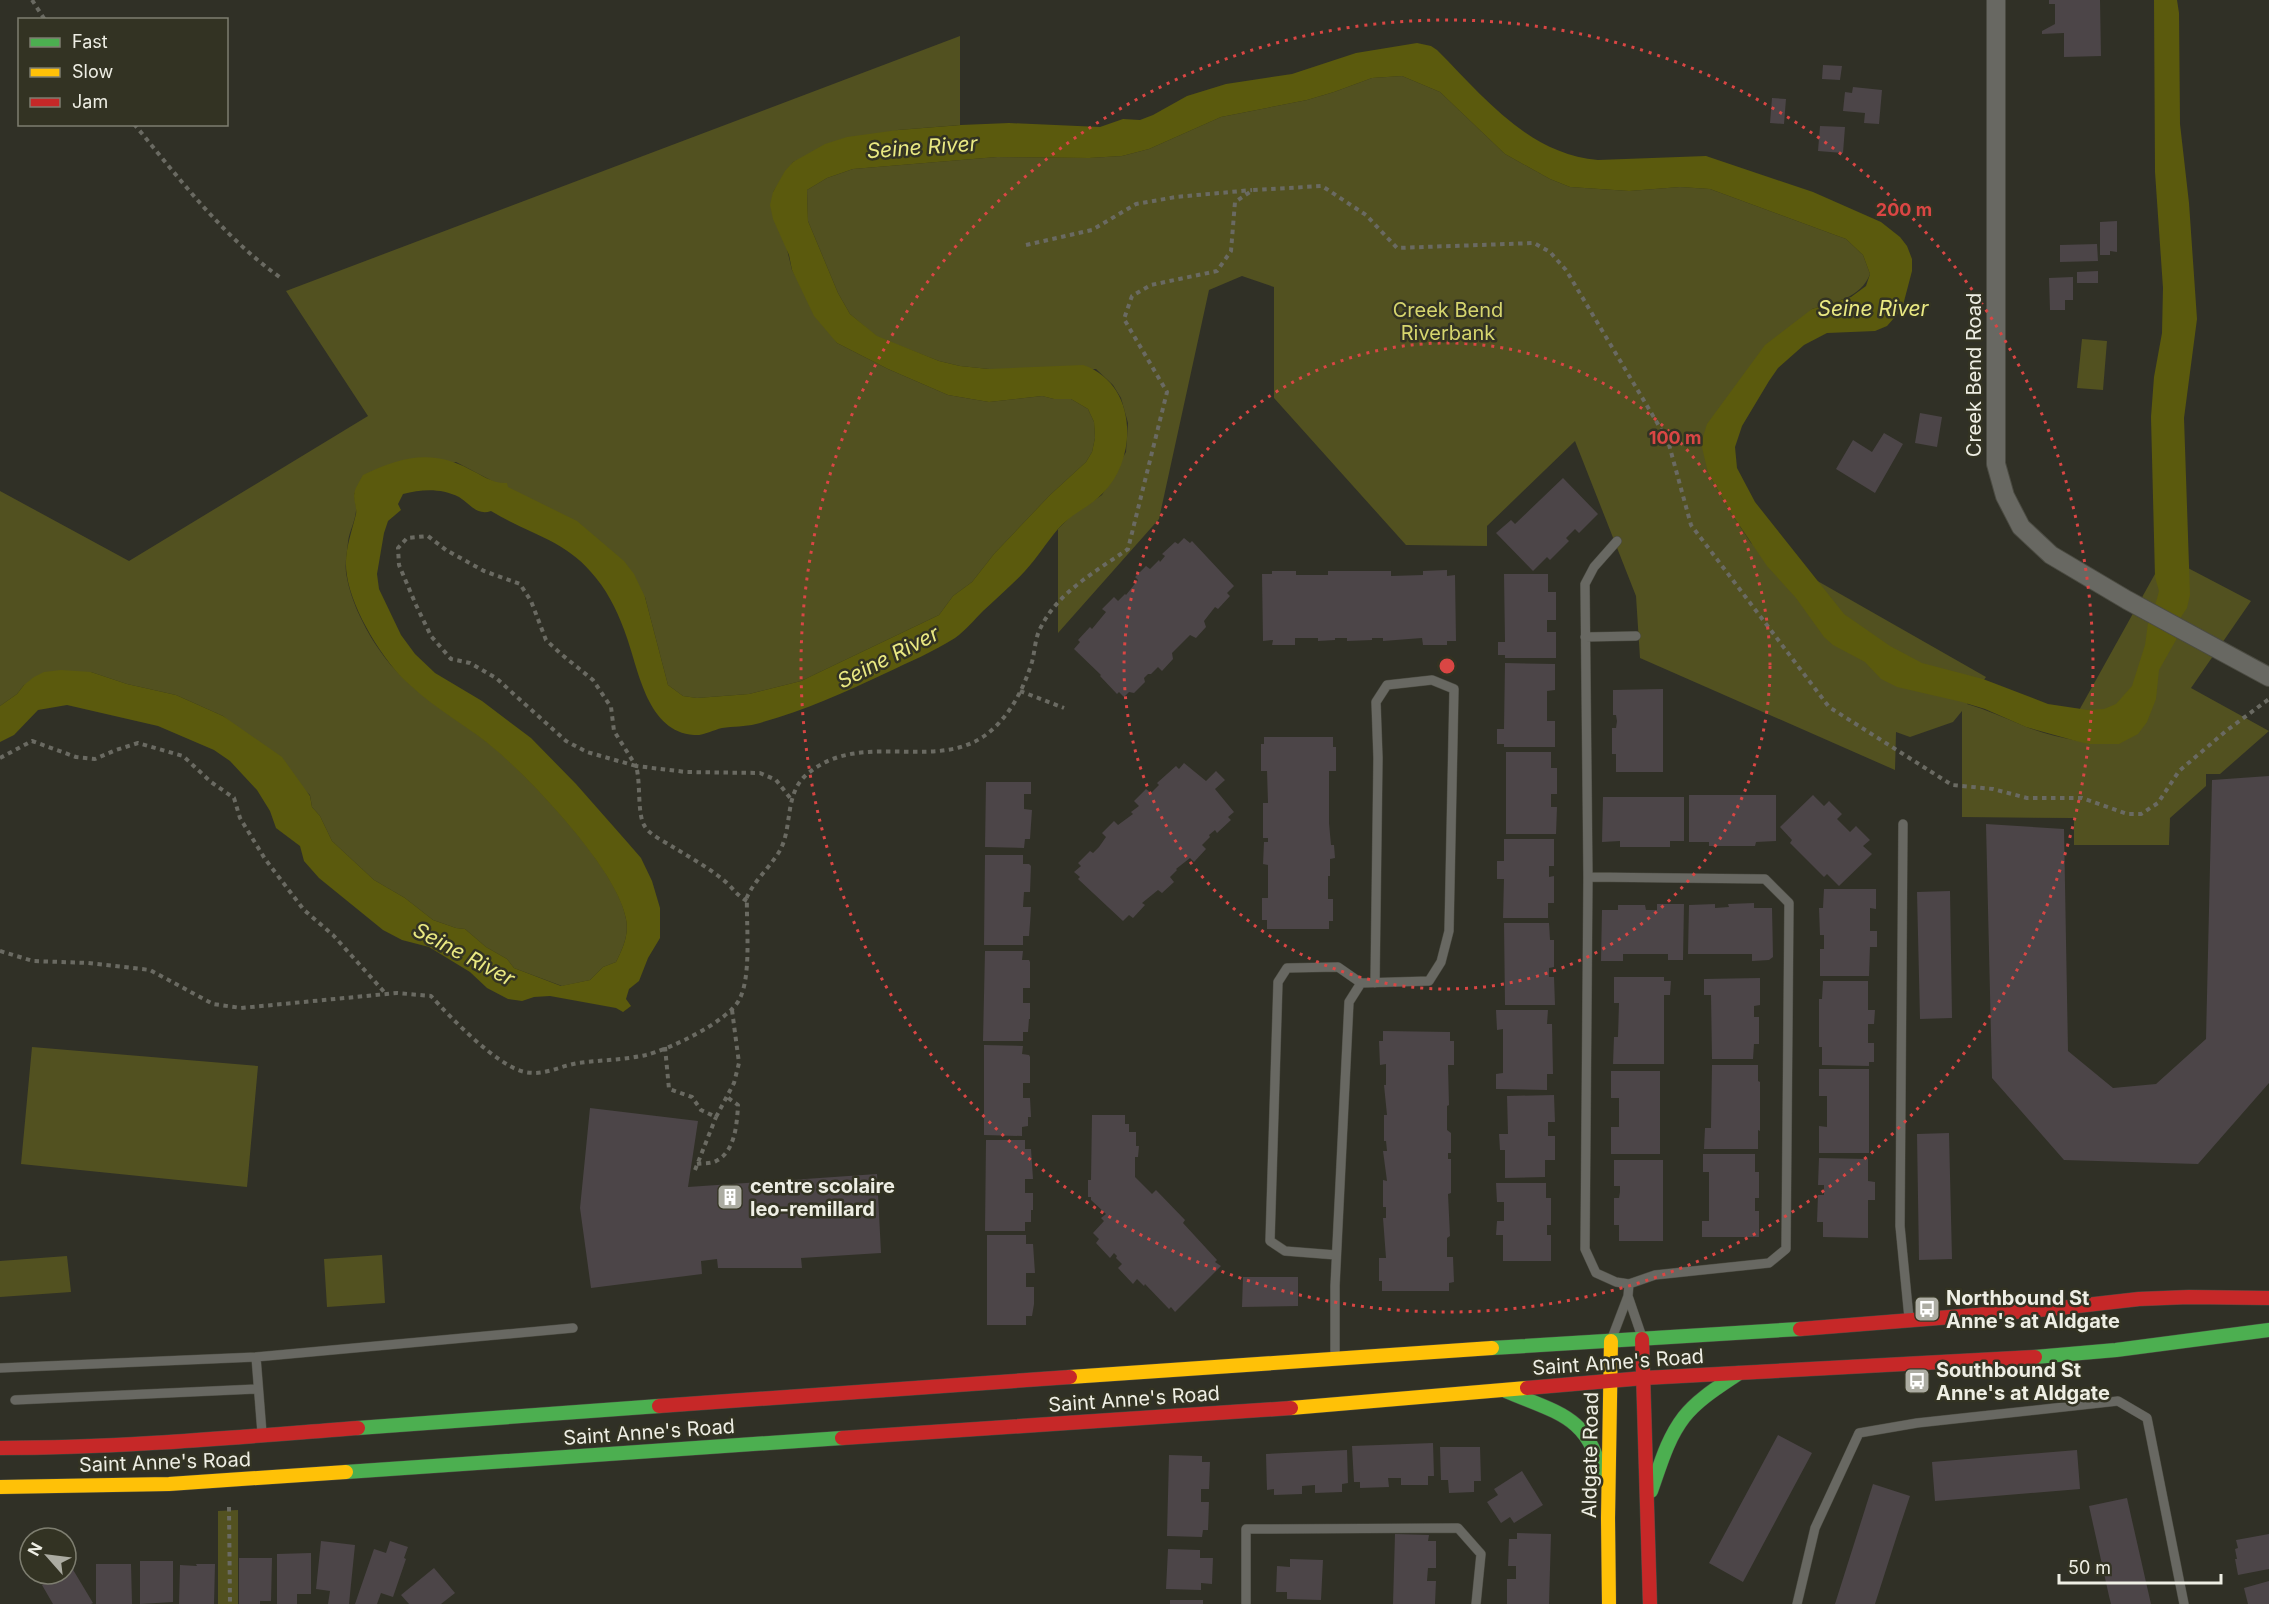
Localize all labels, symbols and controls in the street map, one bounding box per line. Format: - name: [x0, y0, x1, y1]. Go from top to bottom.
- legend: [18, 18, 228, 126]
- text: Fast: [72, 31, 108, 52]
- text: Slow: [72, 61, 113, 82]
- text: Jam: [72, 91, 108, 112]
- water label: Seine River: [866, 131, 979, 163]
- text: 200 m: [1876, 199, 1932, 220]
- street label: Creek Bend Road: [1962, 293, 1986, 457]
- water label: Seine River: [1817, 296, 1930, 321]
- park label: Creek Bend Riverbank: [1393, 298, 1503, 345]
- text: 100 m: [1649, 427, 1701, 448]
- water label: Seine River: [833, 620, 944, 693]
- centre of rings: [1437, 656, 1457, 676]
- water label: Seine River: [409, 917, 520, 992]
- place label: centre scolaire leo-remillard: [750, 1174, 895, 1221]
- building icon: centre scolaire leo-remillard: [715, 1182, 745, 1212]
- place label: Northbound St Anne's at Aldgate: [1946, 1286, 2120, 1333]
- bus stop icon: Northbound St Anne's at Aldgate: [1912, 1294, 1942, 1324]
- street label: Saint Anne's Road: [1531, 1344, 1705, 1380]
- place label: Southbound St Anne's at Aldgate: [1936, 1358, 2110, 1405]
- bus stop icon: Southbound St Anne's at Aldgate: [1902, 1366, 1932, 1396]
- street label: Saint Anne's Road: [1047, 1381, 1221, 1417]
- street label: Aldgate Road: [1577, 1392, 1603, 1518]
- street label: Saint Anne's Road: [562, 1414, 736, 1450]
- street label: Saint Anne's Road: [79, 1447, 251, 1477]
- north arrow: [18, 1526, 78, 1586]
- text: N: [23, 1539, 46, 1559]
- scale bar: [2059, 1547, 2221, 1585]
- text: 50 m: [2068, 1557, 2111, 1578]

